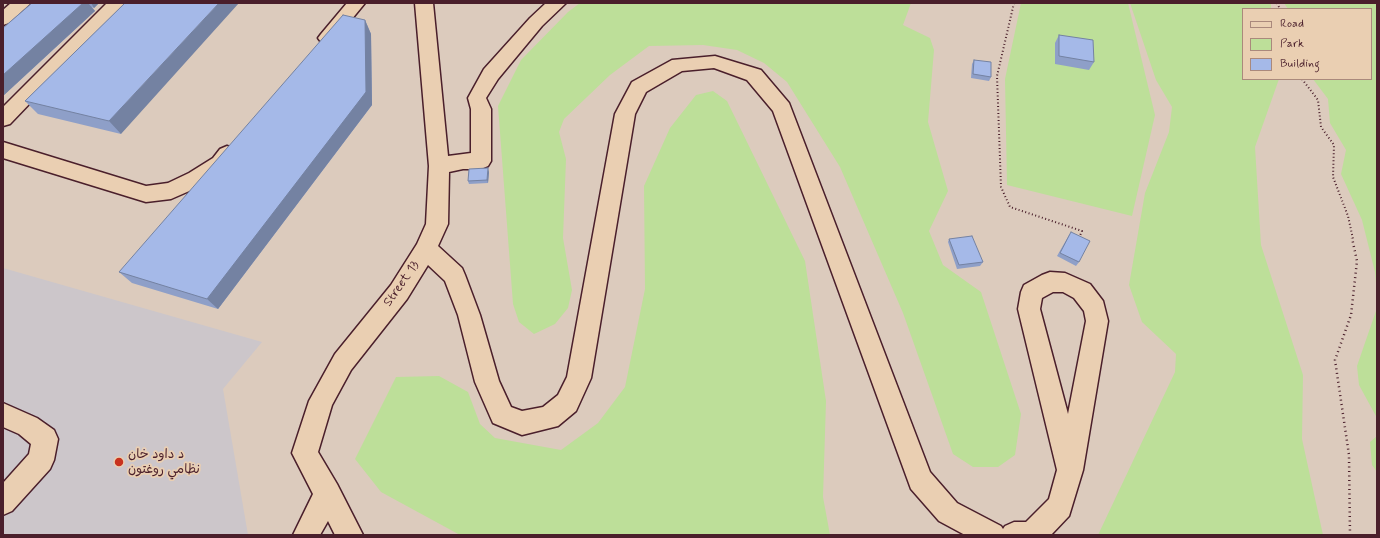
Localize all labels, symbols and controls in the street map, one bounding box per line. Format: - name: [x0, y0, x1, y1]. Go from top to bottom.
- legend: [1242, 8, 1372, 80]
- text: Road: [1280, 16, 1304, 32]
- text: Park: [1280, 36, 1304, 52]
- text: Building: [1280, 56, 1320, 72]
- street label: Street 13: [381, 258, 423, 310]
- place label: د داود خان نظامي روغتون: [128, 447, 200, 478]
- marker: د داود خان نظامي روغتون: [113, 456, 125, 468]

